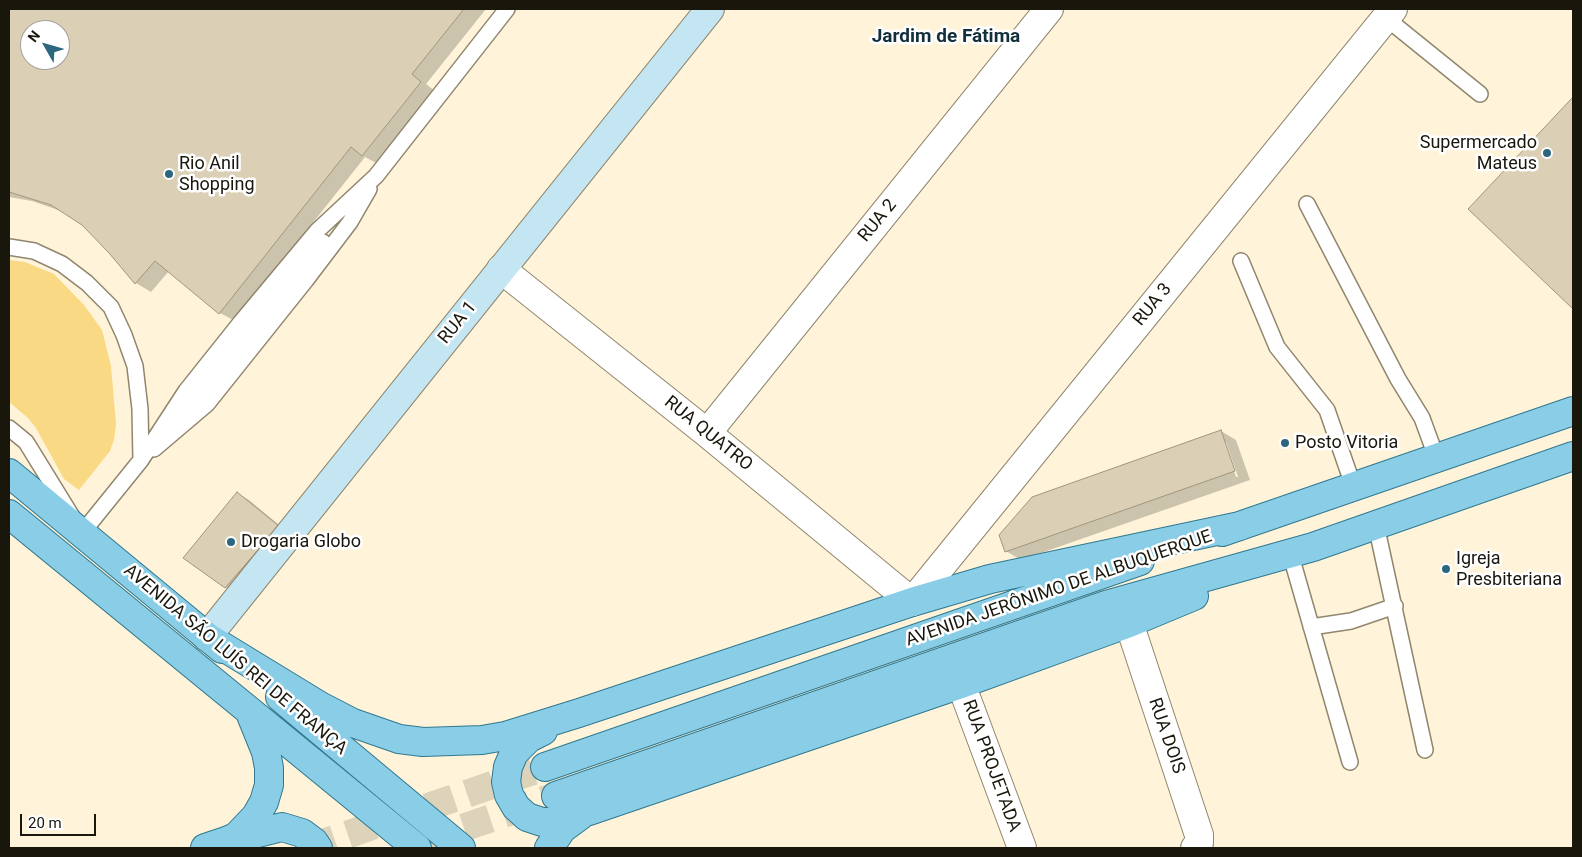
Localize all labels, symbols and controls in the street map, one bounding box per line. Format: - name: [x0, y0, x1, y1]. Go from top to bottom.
- north arrow: [20, 20, 70, 70]
- district label: Jardim de Fátima: [872, 26, 1020, 48]
- text: N: [25, 28, 43, 45]
- place label: Supermercado Mateus: [1420, 132, 1537, 174]
- marker: Supermercado Mateus: [1541, 147, 1553, 159]
- place label: Rio Anil Shopping: [179, 153, 255, 195]
- marker: Rio Anil Shopping: [163, 168, 175, 180]
- street label: RUA 2: [854, 195, 902, 247]
- street label: RUA 3: [1129, 279, 1177, 331]
- street label: RUA 1: [434, 297, 482, 349]
- street label: RUA QUATRO: [659, 392, 757, 476]
- place label: Posto Vitoria: [1295, 432, 1398, 454]
- marker: Posto Vitoria: [1279, 437, 1291, 449]
- street label: AVENIDA JERÔNIMO DE ALBUQUERQUE: [903, 526, 1215, 652]
- place label: Drogaria Globo: [241, 531, 361, 553]
- marker: Drogaria Globo: [225, 536, 237, 548]
- place label: Igreja Presbiteriana: [1456, 548, 1562, 590]
- street label: AVENIDA SÃO LUÍS REI DE FRANÇA: [119, 560, 351, 760]
- marker: Igreja Presbiteriana: [1440, 563, 1452, 575]
- street label: RUA DOIS: [1143, 695, 1189, 777]
- street label: RUA PROJETADA: [957, 697, 1025, 835]
- scale bar: [22, 804, 99, 836]
- text: 20 m: [28, 814, 62, 832]

